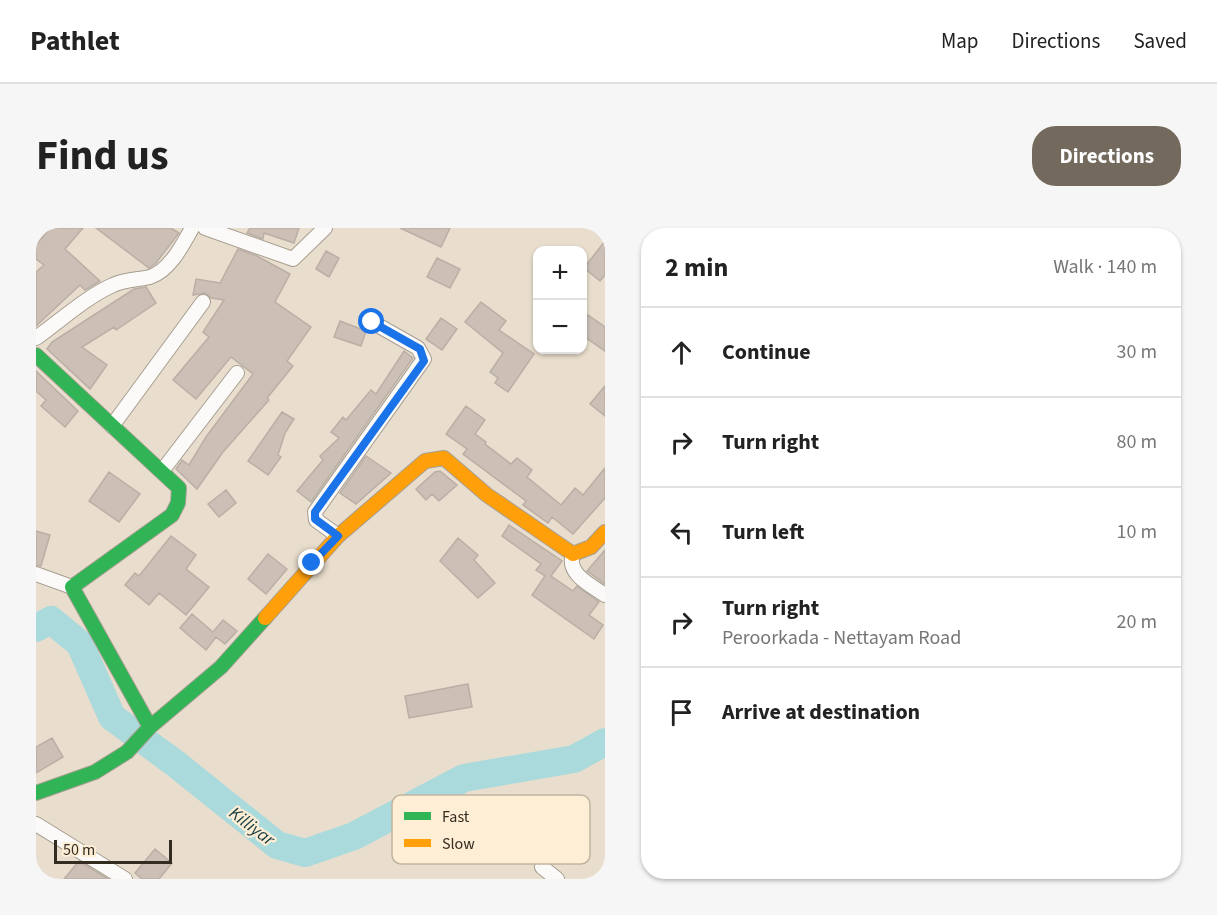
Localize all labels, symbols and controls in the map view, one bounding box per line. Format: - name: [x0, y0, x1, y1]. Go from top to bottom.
- text: Pathlet: [30, 21, 120, 61]
- text: Map: [941, 26, 979, 56]
- text: Directions: [1012, 26, 1100, 56]
- text: Saved: [1133, 26, 1187, 56]
- text: Find us: [36, 126, 169, 186]
- button: Directions: [1032, 126, 1181, 186]
- map controls: [533, 246, 587, 354]
- button: +: [533, 246, 587, 300]
- text: 2 min: [665, 249, 728, 286]
- text: Walk · 140 m: [1053, 253, 1157, 281]
- button: −: [533, 300, 587, 354]
- route start: [358, 308, 384, 334]
- icon: ahead: [665, 336, 698, 369]
- text: Continue: [722, 336, 811, 368]
- text: 30 m: [1117, 338, 1157, 366]
- icon: right: [665, 426, 698, 459]
- text: Turn right: [722, 426, 819, 458]
- text: 80 m: [1117, 428, 1157, 456]
- icon: left: [665, 516, 698, 549]
- text: Turn left: [722, 516, 804, 548]
- text: 10 m: [1117, 518, 1157, 546]
- route end: [298, 549, 324, 575]
- text: Turn right: [722, 592, 819, 624]
- icon: right: [665, 606, 698, 639]
- text: 20 m: [1117, 608, 1157, 636]
- text: Peroorkada - Nettayam Road: [722, 624, 961, 652]
- icon: arrive: [665, 696, 698, 729]
- text: Arrive at destination: [722, 696, 920, 728]
- legend: [392, 795, 590, 864]
- water label: Killiyar: [224, 801, 280, 852]
- text: Fast: [442, 806, 470, 828]
- text: Slow: [442, 833, 475, 855]
- scale bar: [54, 837, 172, 864]
- text: 50 m: [63, 839, 95, 861]

